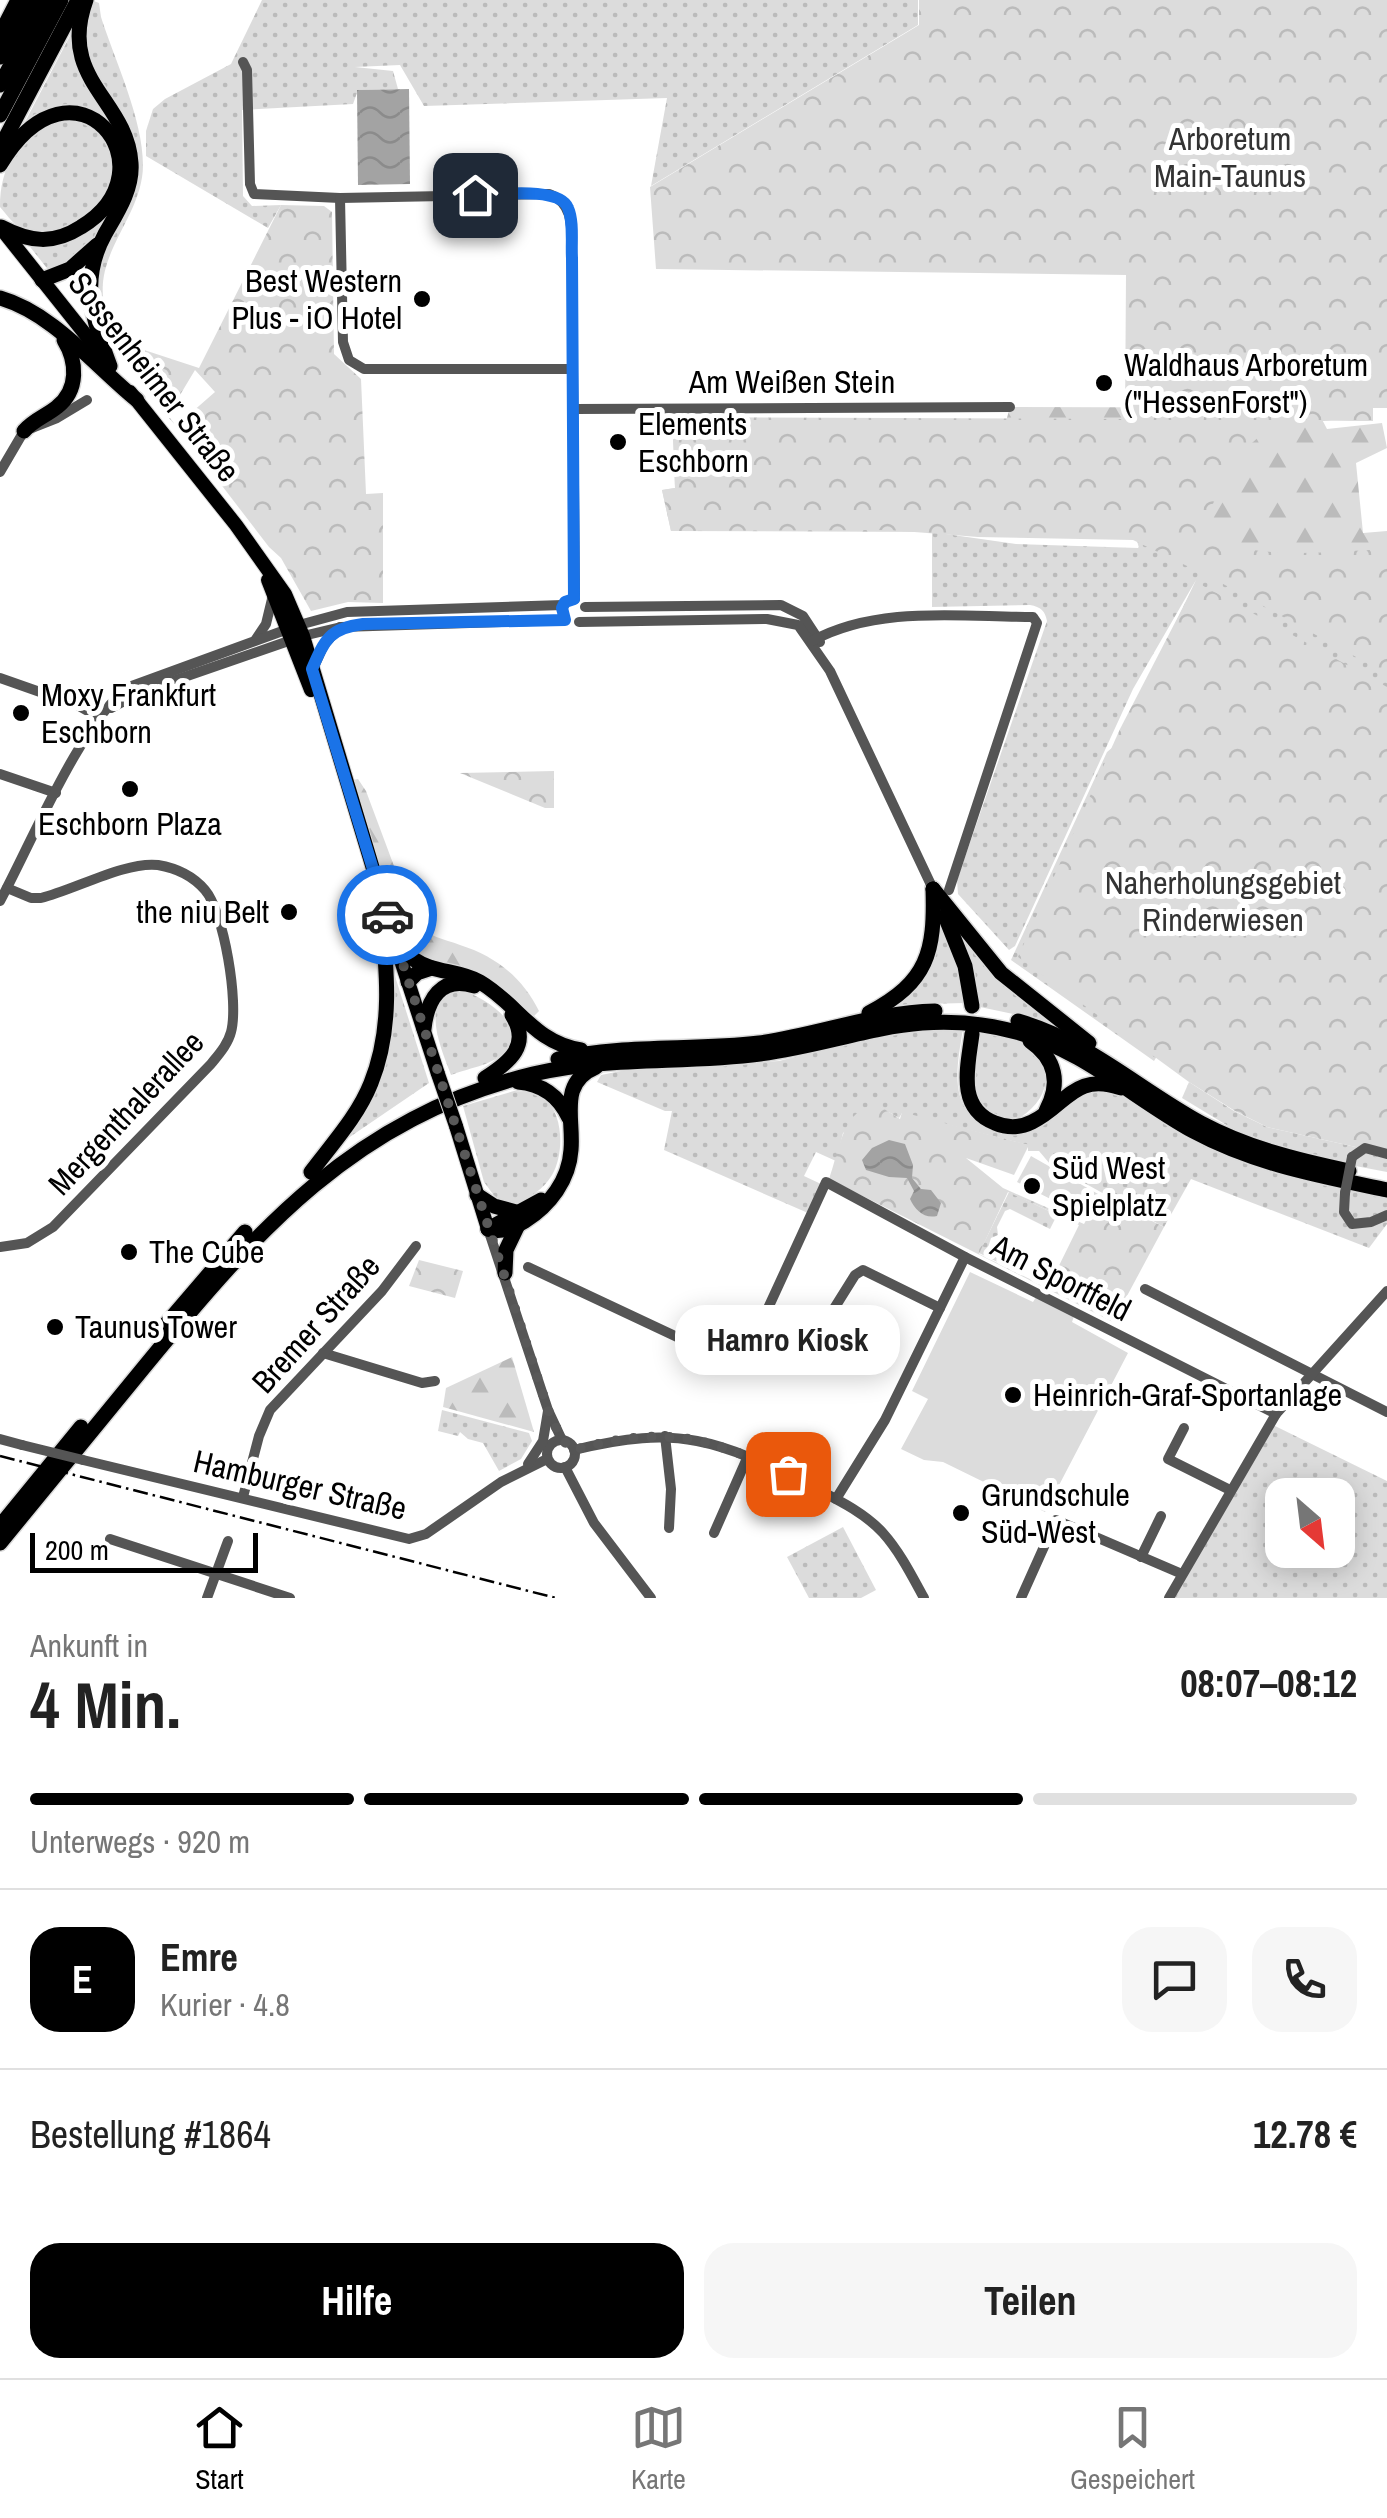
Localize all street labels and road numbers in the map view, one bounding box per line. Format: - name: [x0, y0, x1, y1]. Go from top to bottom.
- street label: Sossenheimer Straße: [59, 263, 250, 490]
- street label: Am Weißen Stein: [688, 360, 895, 403]
- street label: Mergenthalerallee: [38, 1021, 213, 1204]
- street label: Am Sportfeld: [983, 1224, 1139, 1331]
- street label: Bremer Straße: [242, 1245, 389, 1402]
- street label: Hamburger Straße: [189, 1439, 411, 1530]

